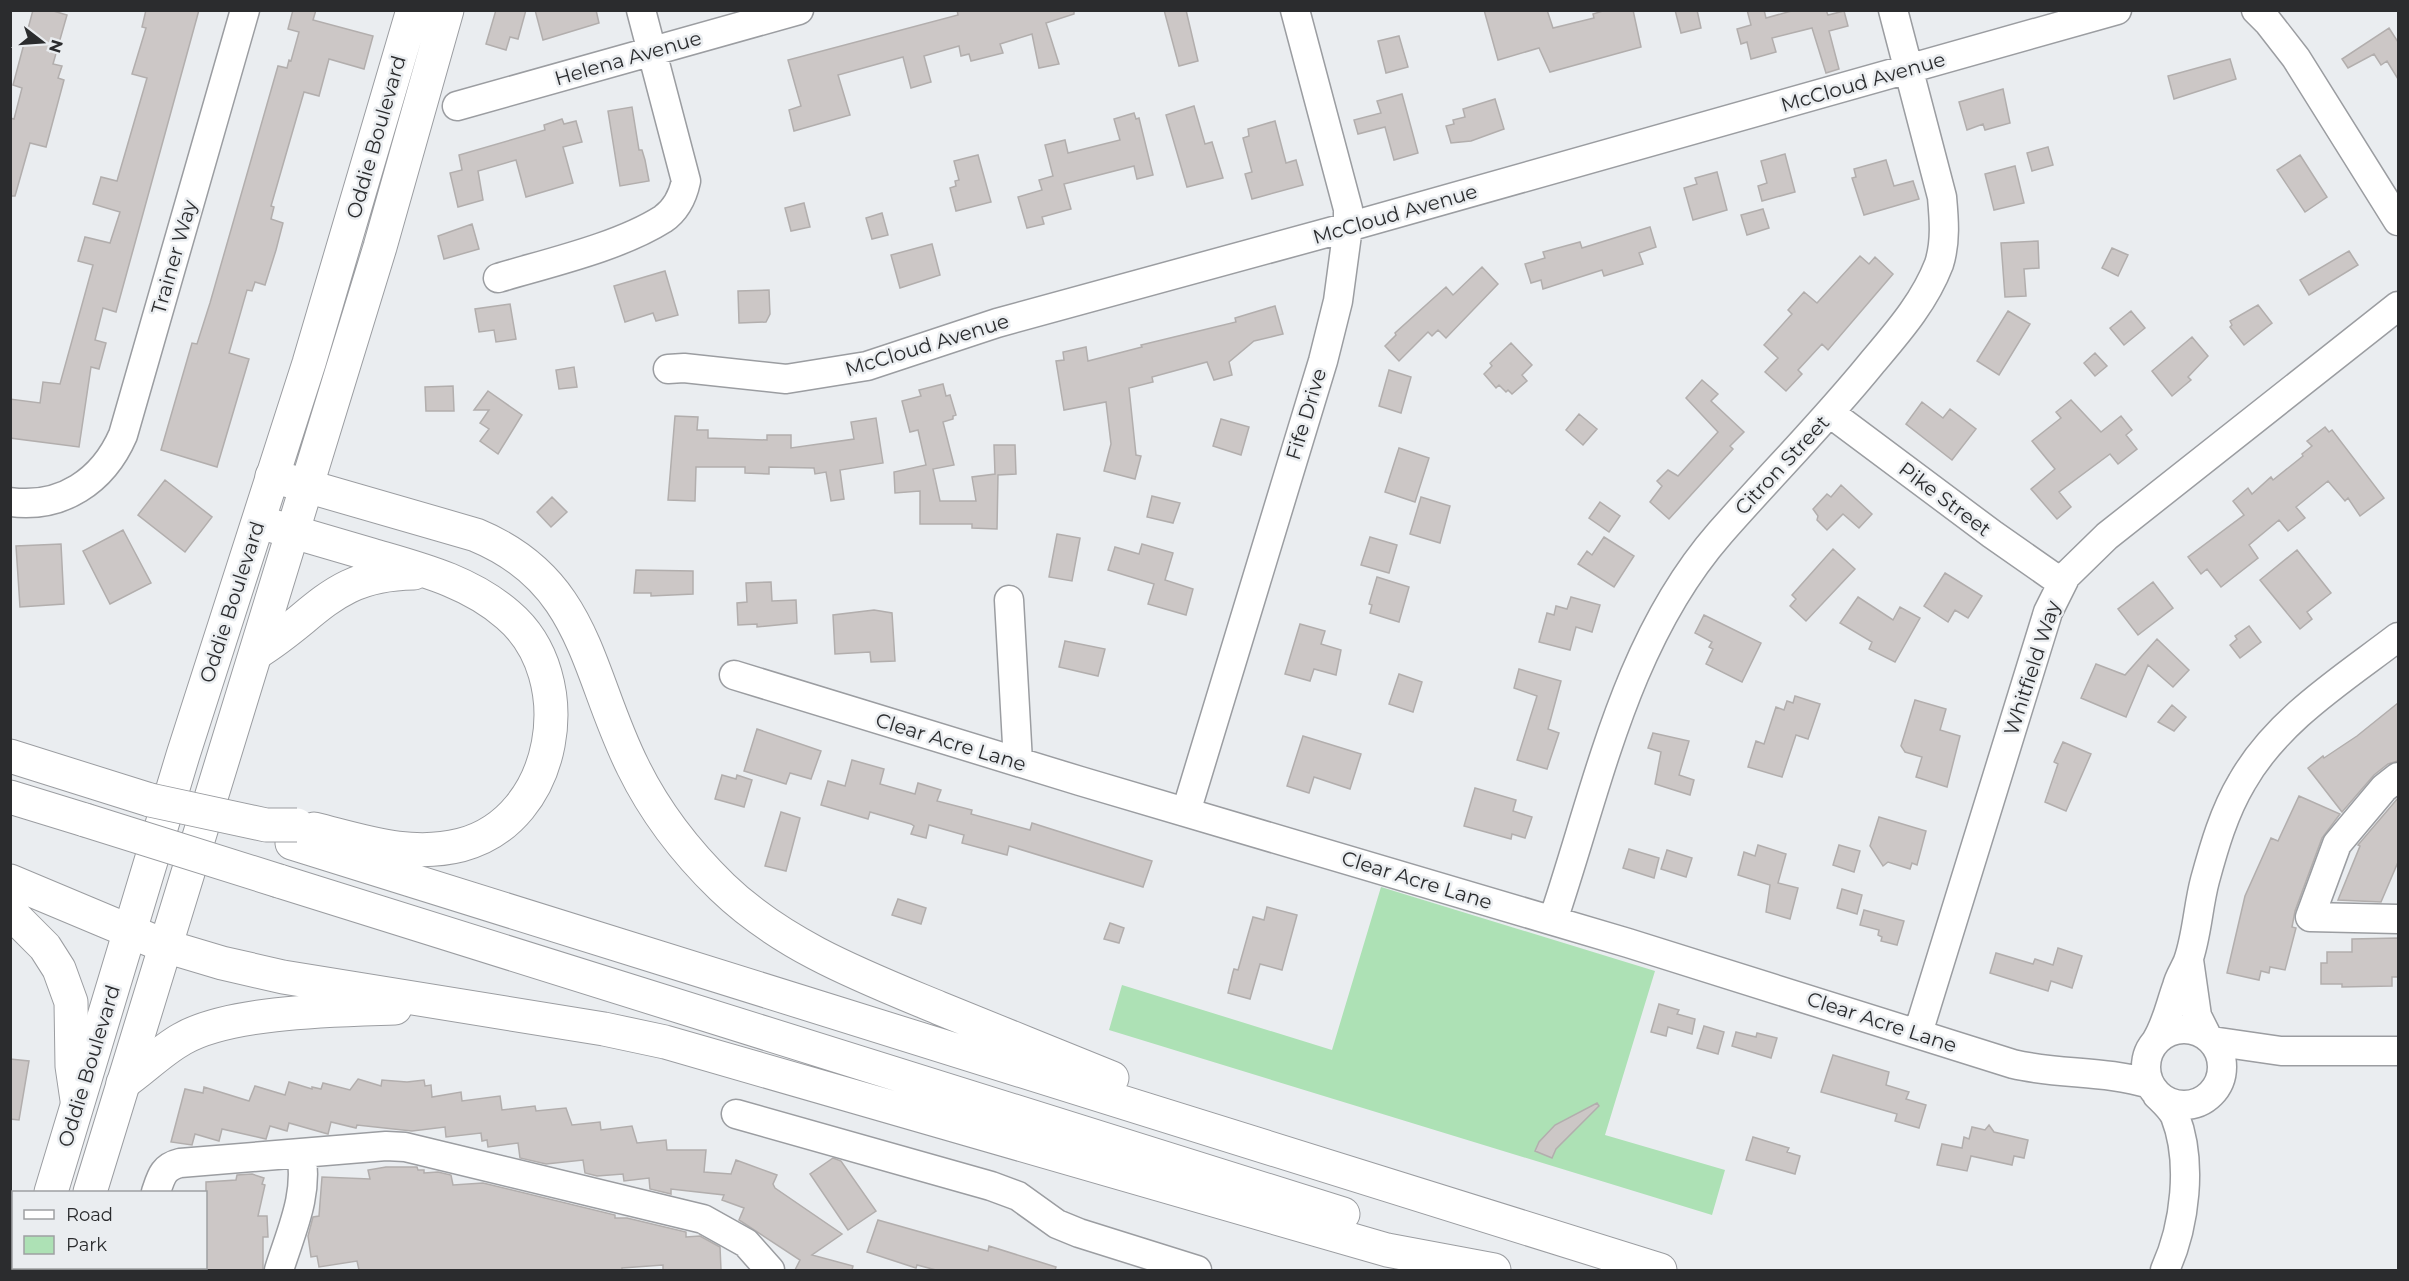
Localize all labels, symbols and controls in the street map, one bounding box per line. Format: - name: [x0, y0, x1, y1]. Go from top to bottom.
- north arrow: [12, 12, 72, 72]
- street label: Helena Avenue: [552, 26, 704, 90]
- text: N: [45, 37, 67, 55]
- street label: McCloud Avenue: [1778, 47, 1948, 117]
- street label: Oddie Boulevard: [341, 53, 411, 221]
- street label: McCloud Avenue: [1310, 179, 1480, 249]
- street label: Trainer Way: [146, 197, 202, 317]
- street label: McCloud Avenue: [842, 309, 1012, 381]
- street label: Fife Drive: [1281, 365, 1331, 463]
- street label: Citron Street: [1730, 410, 1834, 520]
- street label: Pike Street: [1894, 457, 1996, 541]
- street label: Oddie Boulevard: [195, 518, 269, 686]
- street label: Whitfield Way: [1999, 597, 2065, 738]
- street label: Clear Acre Lane: [873, 708, 1029, 776]
- street label: Clear Acre Lane: [1339, 846, 1495, 914]
- street label: Oddie Boulevard: [53, 982, 125, 1150]
- street label: Clear Acre Lane: [1804, 986, 1960, 1058]
- legend: [12, 1191, 207, 1269]
- text: Road: [66, 1204, 113, 1226]
- text: Park: [66, 1234, 107, 1256]

